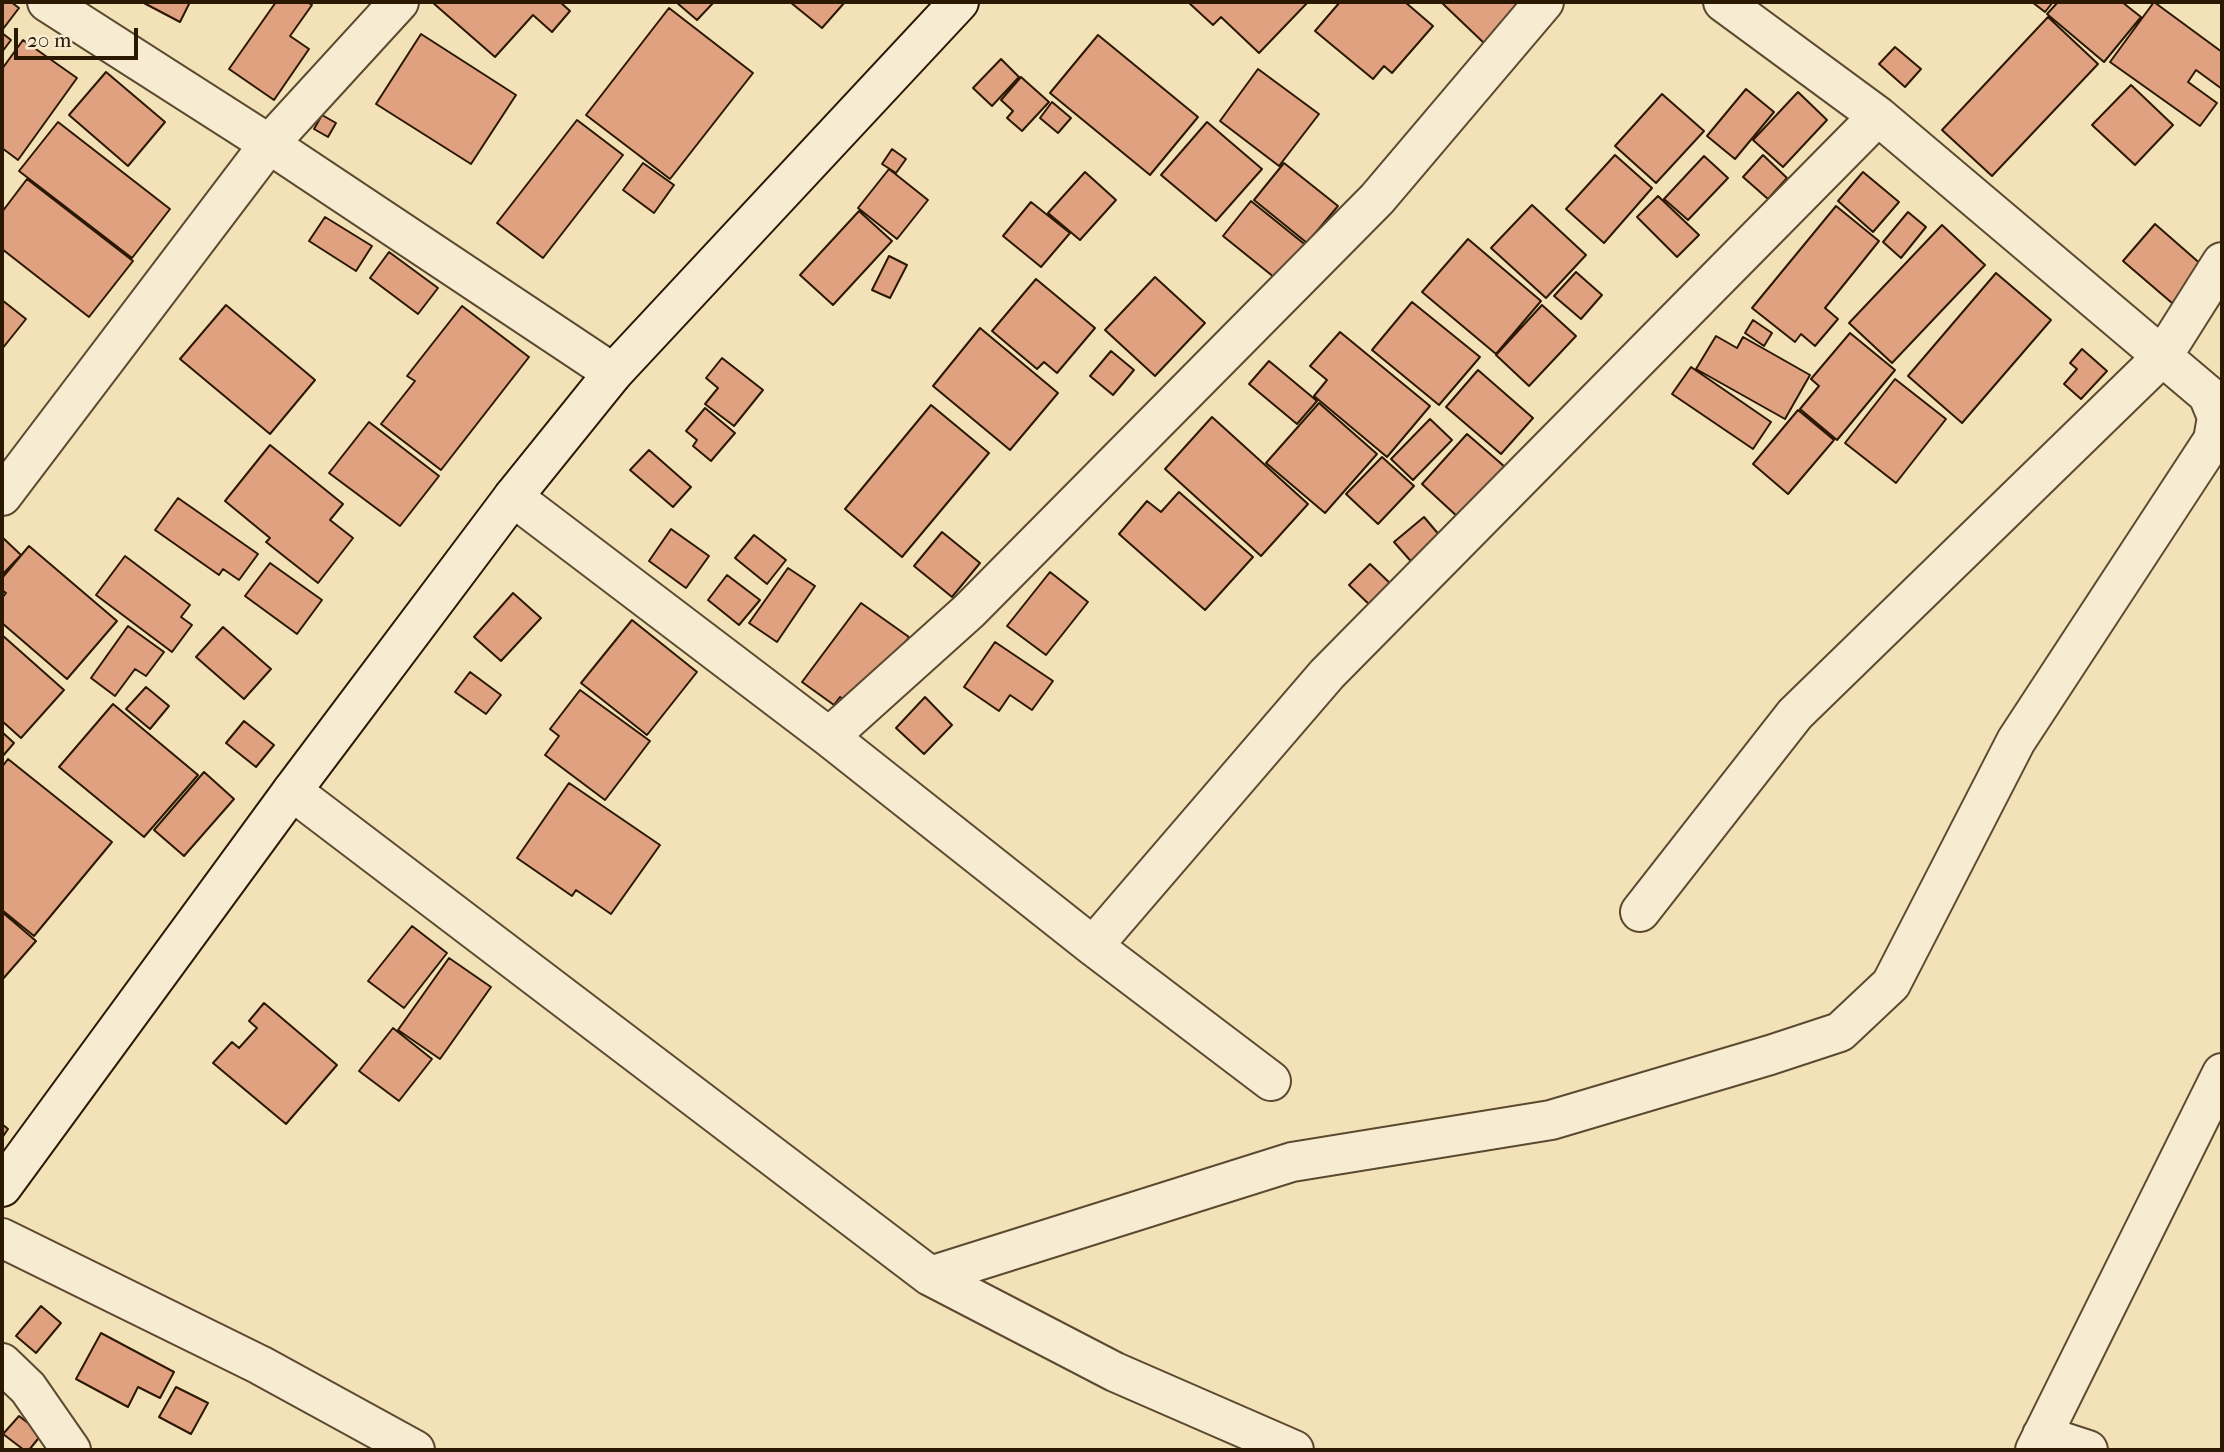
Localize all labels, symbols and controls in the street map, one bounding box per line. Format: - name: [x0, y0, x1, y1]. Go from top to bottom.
- scale bar: [18, 14, 142, 58]
- text: 20 m: [27, 28, 71, 52]

